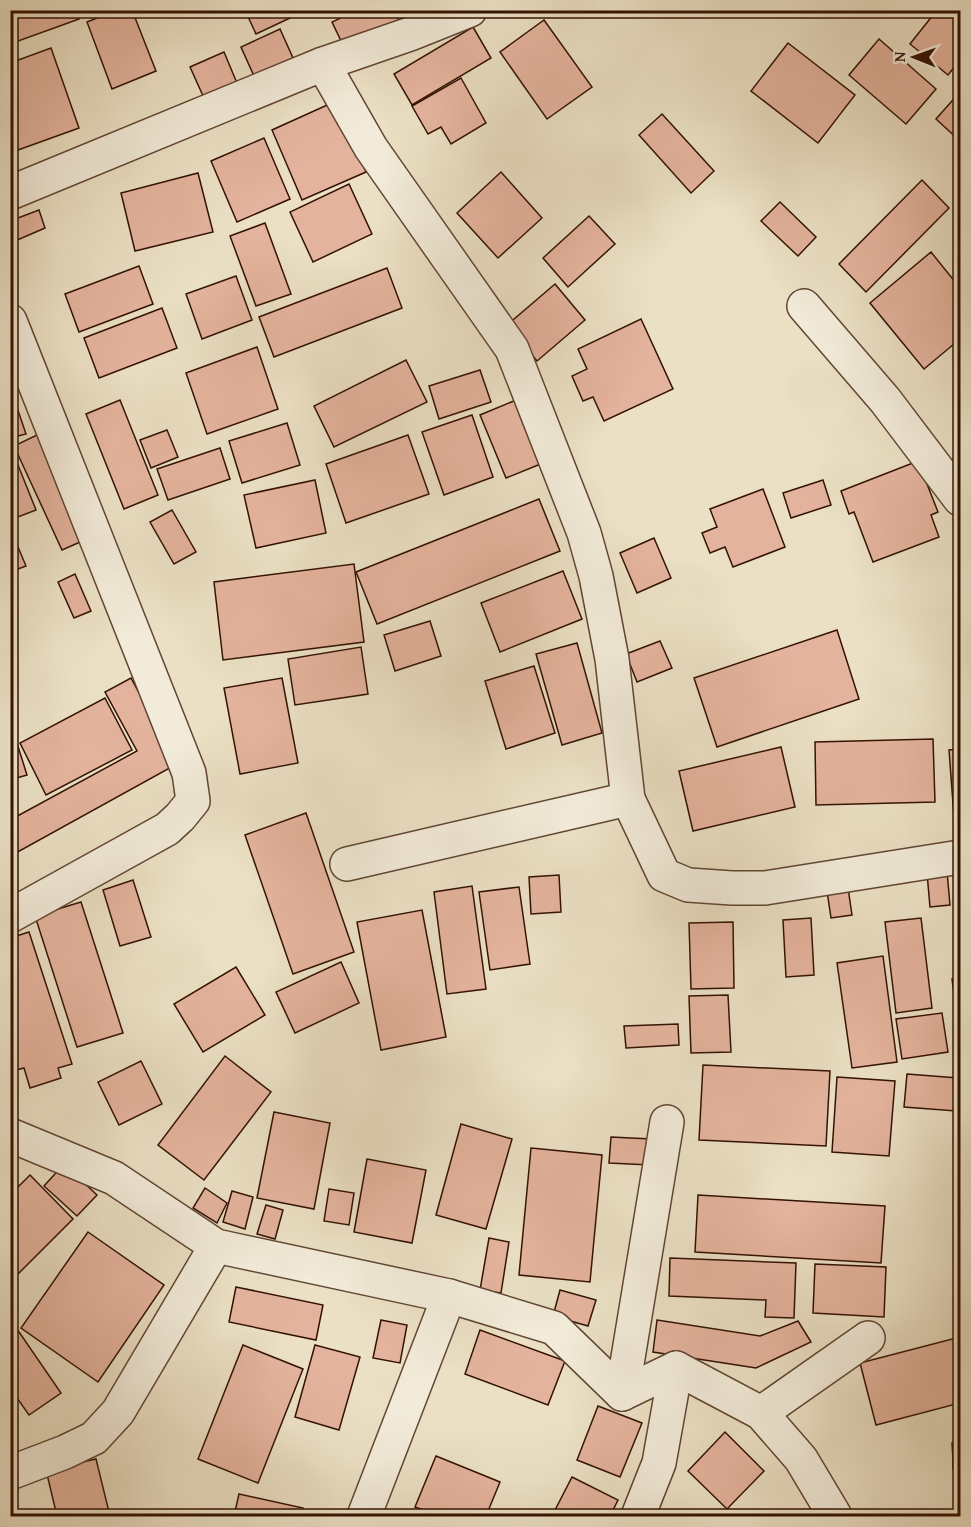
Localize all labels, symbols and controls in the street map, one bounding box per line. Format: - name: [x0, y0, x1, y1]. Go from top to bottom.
- north arrow: [884, 27, 944, 87]
- text: N: [887, 51, 911, 62]

